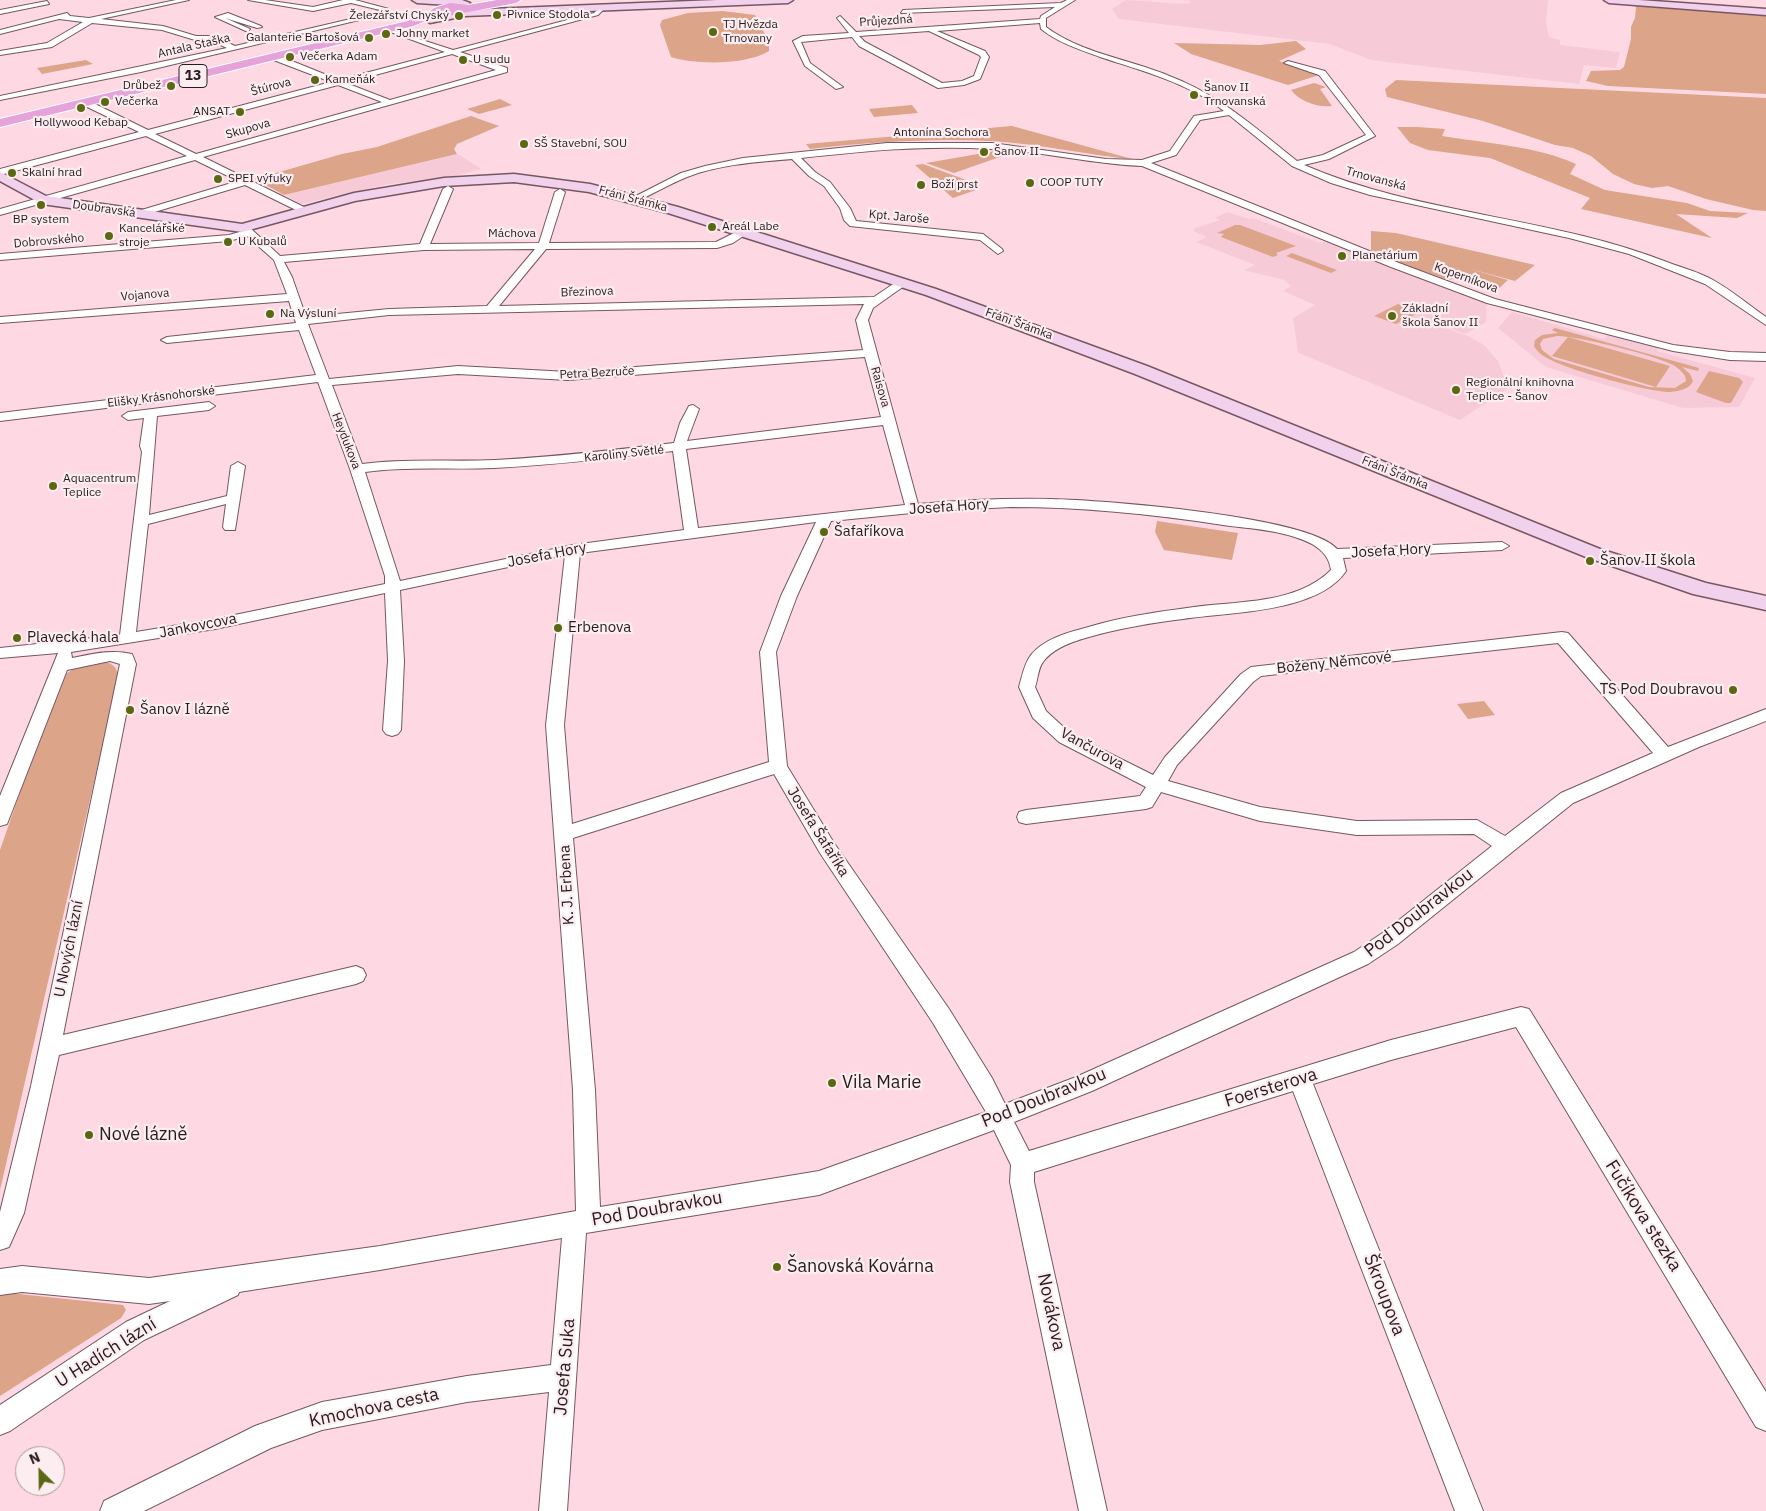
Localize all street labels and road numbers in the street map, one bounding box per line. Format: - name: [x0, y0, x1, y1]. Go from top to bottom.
- street label: Průjezdná: [859, 12, 913, 30]
- street label: Antala Staška: [156, 31, 232, 61]
- road number: 13: [179, 64, 207, 88]
- street label: Štúrova: [249, 75, 293, 99]
- street label: Skupova: [224, 116, 272, 142]
- street label: Antonína Sochora: [893, 126, 989, 140]
- street label: Trnovanská: [1344, 164, 1408, 194]
- street label: Fráni Šrámka: [597, 183, 669, 215]
- street label: Doubravská: [71, 197, 137, 221]
- street label: Kpt. Jaroše: [868, 207, 930, 227]
- street label: Máchova: [488, 227, 536, 241]
- street label: Dobrovského: [13, 231, 85, 251]
- street label: Koperníkova: [1432, 260, 1500, 296]
- street label: Březinova: [560, 284, 614, 300]
- street label: Vojanova: [120, 286, 170, 304]
- street label: Fráni Šrámka: [983, 305, 1055, 343]
- street label: Petra Bezruče: [559, 364, 635, 382]
- street label: Raisova: [867, 365, 893, 409]
- street label: Elišky Krásnohorské: [106, 383, 216, 411]
- street label: Heydukova: [329, 411, 363, 471]
- street label: Karoliny Světlé: [583, 443, 665, 465]
- street label: Fráni Šrámka: [1359, 453, 1431, 493]
- street label: Josefa Hory: [908, 495, 990, 519]
- street label: Josefa Hory: [506, 539, 588, 571]
- street label: Josefa Hory: [1351, 540, 1431, 562]
- street label: Jankovcova: [158, 610, 238, 642]
- street label: Boženy Němcové: [1275, 648, 1393, 678]
- street label: Vančurova: [1057, 724, 1127, 774]
- street label: Josefa Šafaříka: [783, 784, 853, 880]
- street label: K. J. Erbena: [556, 845, 578, 925]
- street label: Pod Doubravkou: [1360, 864, 1478, 962]
- street label: U Nových lázní: [51, 899, 87, 999]
- street label: Pod Doubravkou: [979, 1063, 1109, 1133]
- street label: Foersterova: [1222, 1064, 1320, 1112]
- street label: Fučíkova stezka: [1600, 1156, 1686, 1276]
- street label: Pod Doubravkou: [590, 1187, 724, 1231]
- street label: Škroupova: [1359, 1251, 1409, 1339]
- street label: Novákova: [1032, 1271, 1070, 1353]
- street label: U Hadích lázní: [52, 1313, 160, 1393]
- street label: Josefa Suka: [550, 1318, 580, 1416]
- street label: Kmochova cesta: [307, 1384, 441, 1432]

